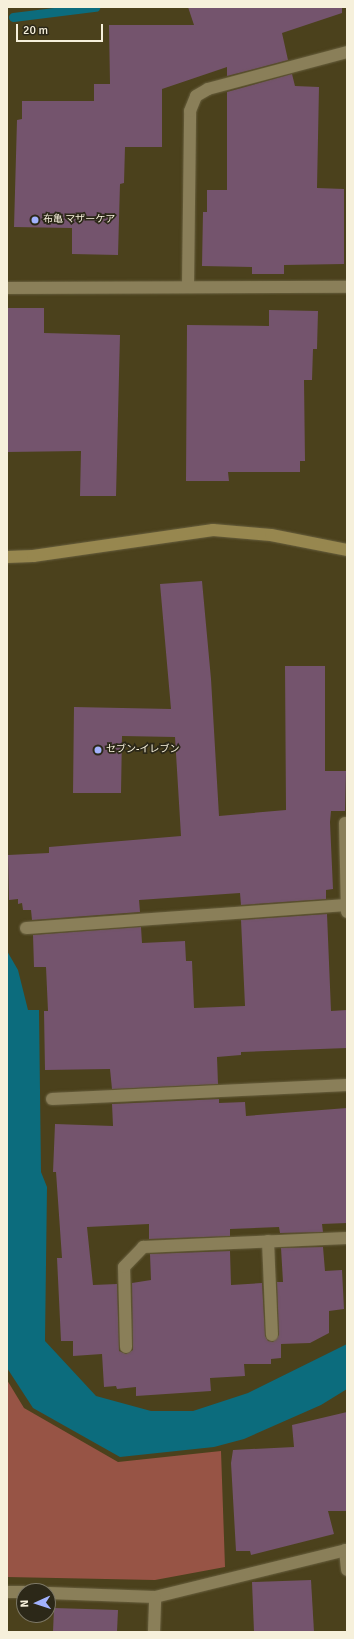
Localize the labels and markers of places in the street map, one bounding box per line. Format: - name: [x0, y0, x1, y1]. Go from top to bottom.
- place label: 布亀 マザーケア: [43, 214, 115, 226]
- marker: 布亀 マザーケア: [30, 215, 40, 225]
- place label: セブン-イレブン: [106, 744, 179, 756]
- marker: セブン-イレブン: [93, 745, 103, 755]

